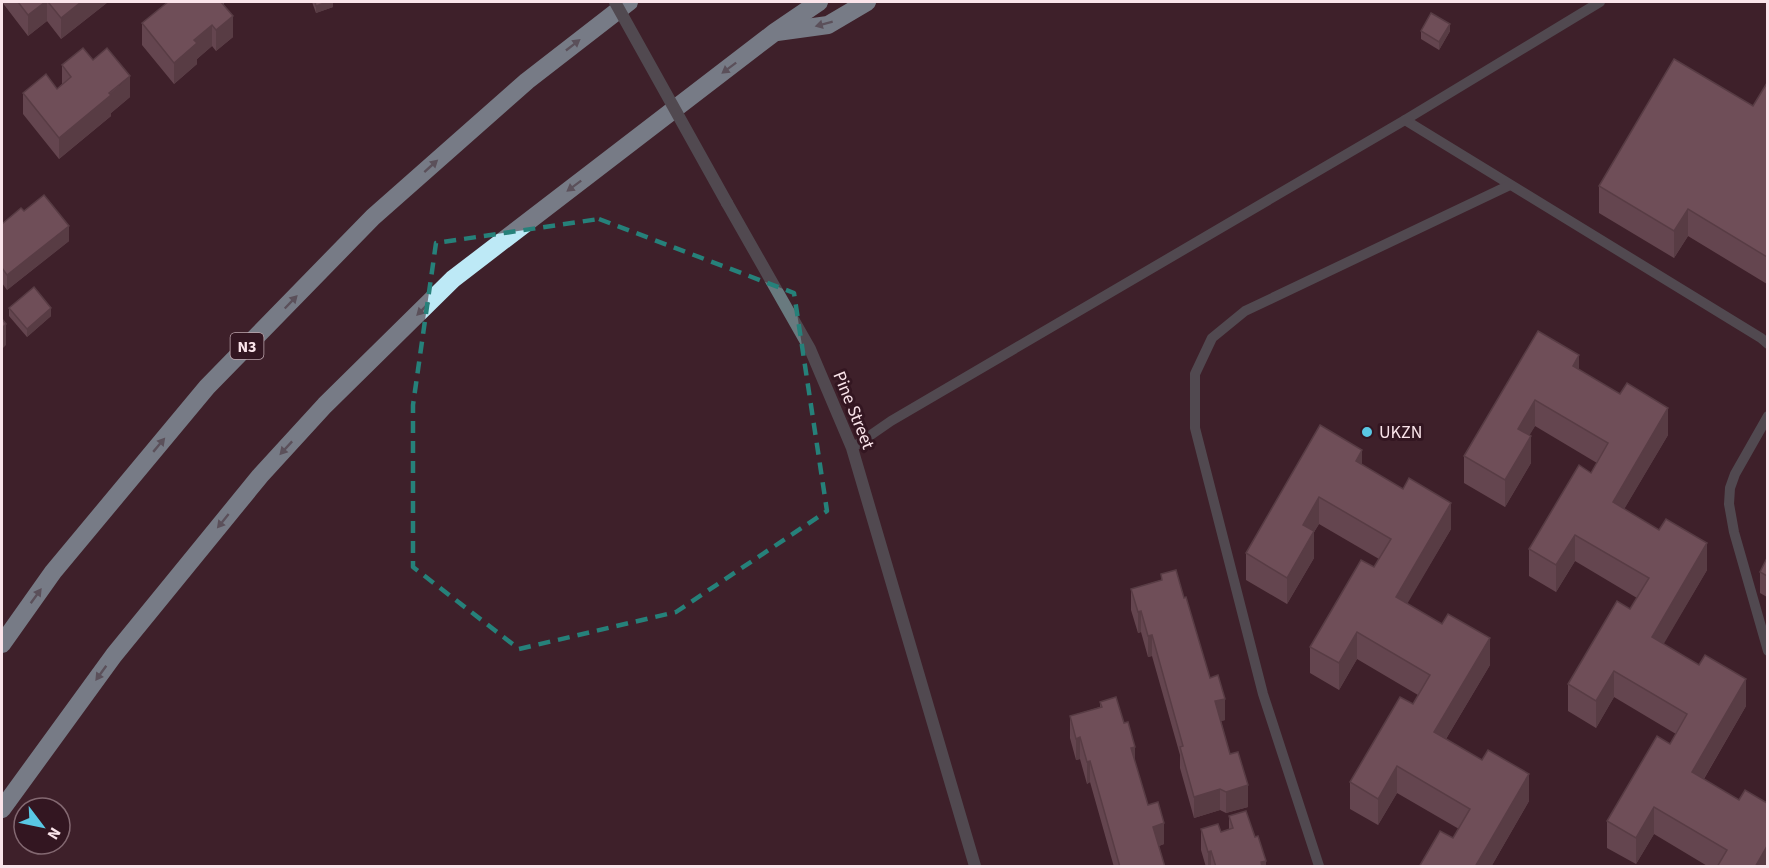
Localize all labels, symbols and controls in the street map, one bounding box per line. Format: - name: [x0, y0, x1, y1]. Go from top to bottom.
- one-way arrow: [815, 20, 833, 30]
- one-way arrow: [565, 40, 580, 52]
- one-way arrow: [721, 61, 736, 73]
- one-way arrow: [423, 160, 438, 173]
- one-way arrow: [566, 180, 582, 193]
- one-way arrow: [283, 295, 297, 309]
- one-way arrow: [415, 302, 430, 316]
- road number: N3: [230, 333, 264, 359]
- street label: Pine Street: [827, 367, 881, 453]
- place label: UKZN: [1379, 420, 1422, 445]
- marker: UKZN: [1360, 425, 1374, 439]
- one-way arrow: [152, 438, 165, 453]
- one-way arrow: [279, 440, 293, 454]
- one-way arrow: [217, 513, 230, 528]
- one-way arrow: [30, 589, 42, 605]
- one-way arrow: [95, 664, 107, 680]
- north arrow: [12, 796, 72, 856]
- text: N: [42, 823, 66, 844]

